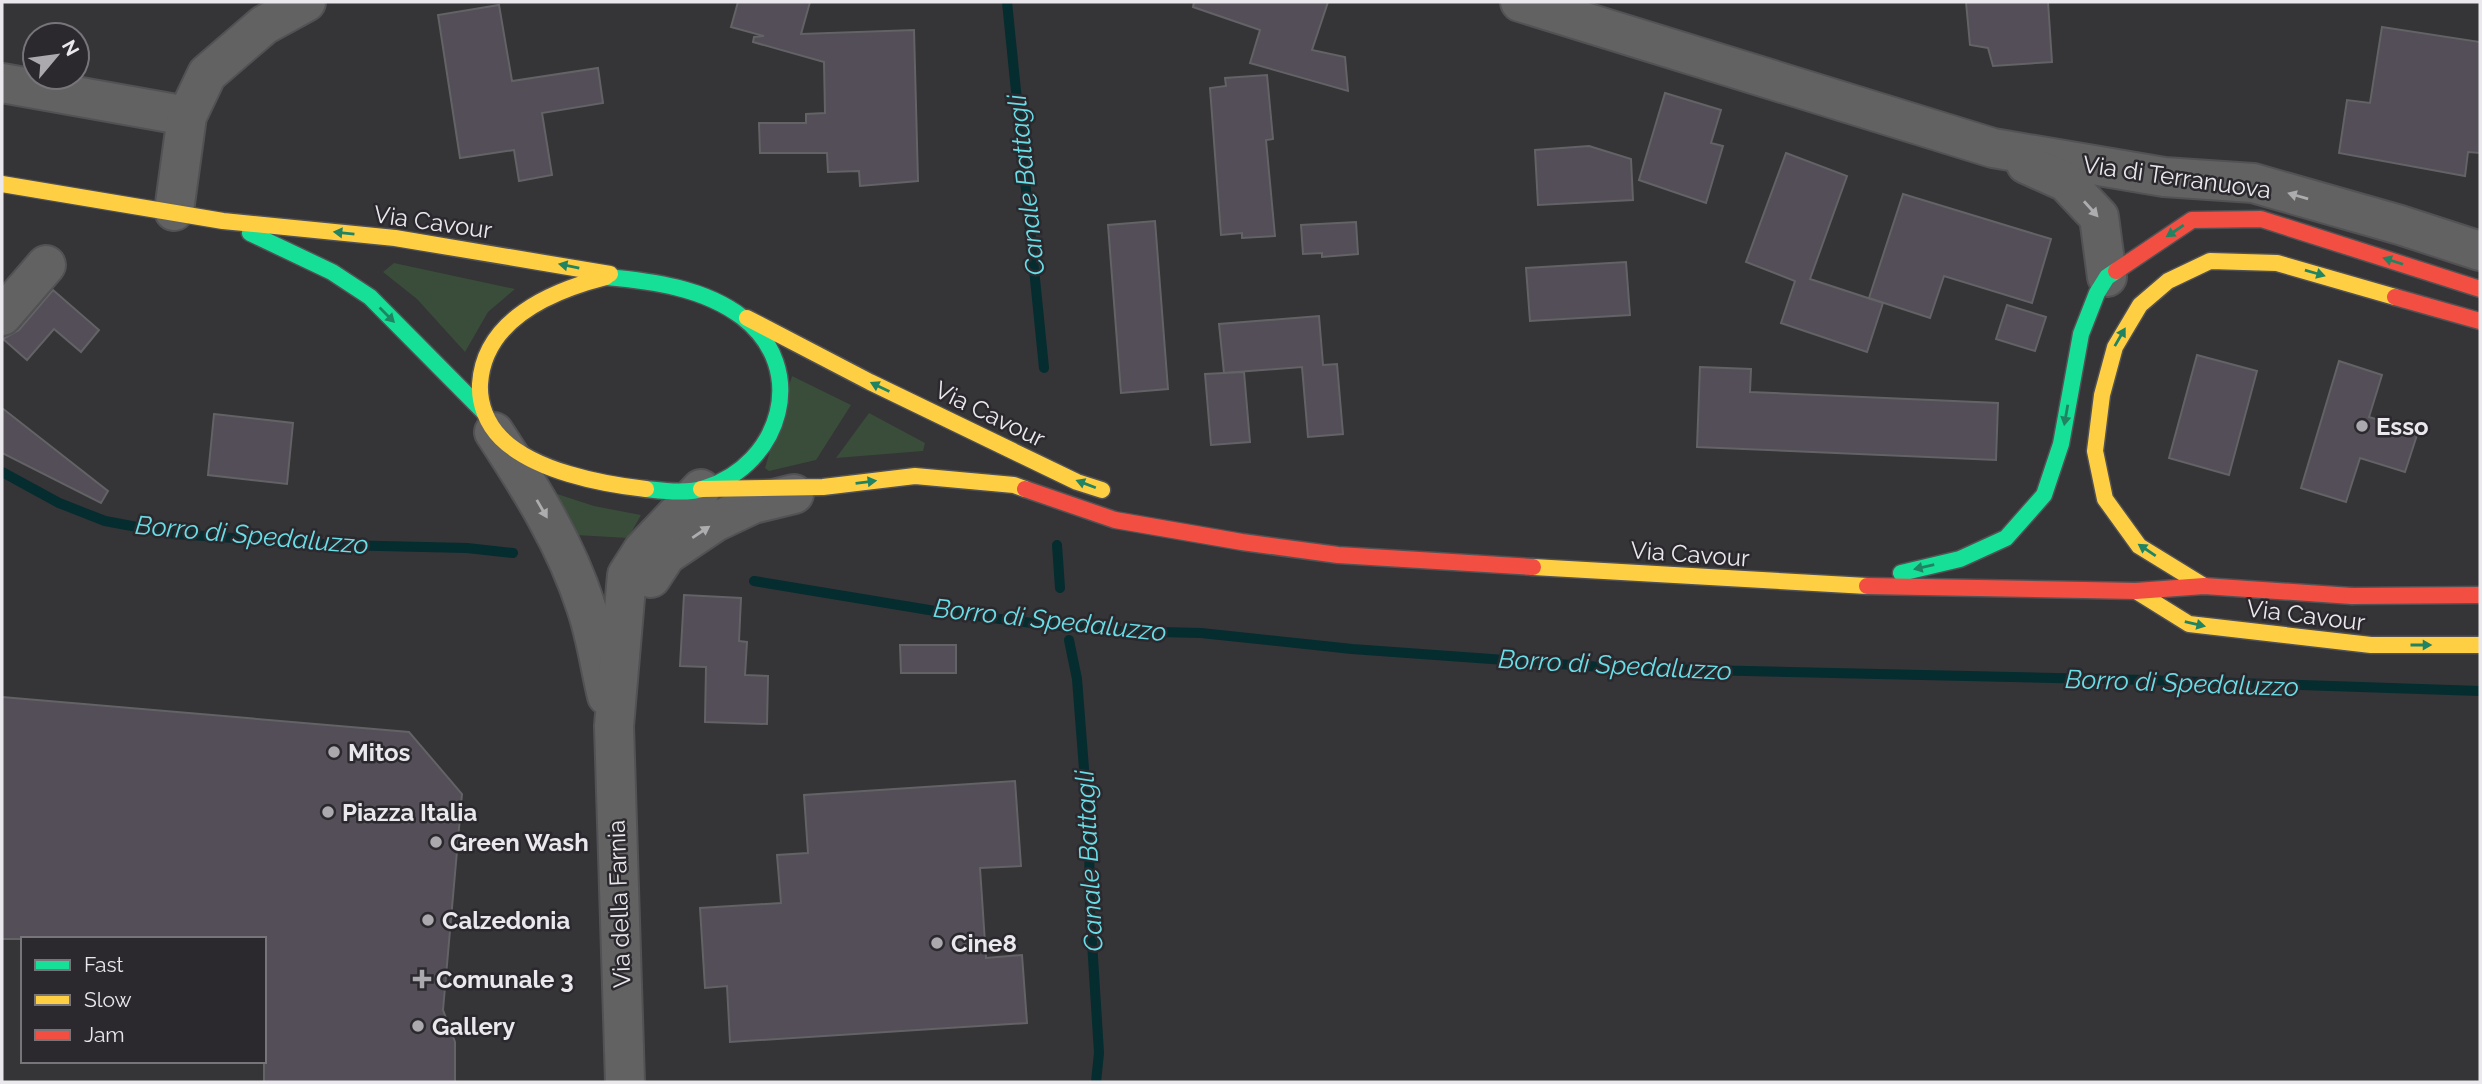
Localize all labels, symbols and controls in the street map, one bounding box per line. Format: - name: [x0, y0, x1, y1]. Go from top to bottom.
- north arrow: [21, 21, 91, 91]
- text: N: [58, 36, 84, 59]
- water label: Canale Battagli: [1001, 92, 1050, 277]
- street label: Via di Terranuova: [2081, 149, 2273, 205]
- one-way arrow: [2286, 190, 2308, 201]
- street label: Via Cavour: [372, 199, 495, 245]
- one-way arrow: [2082, 200, 2098, 217]
- one-way arrow: [2166, 224, 2184, 238]
- one-way arrow: [333, 227, 355, 238]
- one-way arrow: [2382, 255, 2403, 266]
- one-way arrow: [558, 260, 580, 271]
- one-way arrow: [2304, 269, 2325, 279]
- one-way arrow: [379, 306, 396, 323]
- one-way arrow: [2114, 328, 2127, 347]
- street label: Via Cavour: [930, 375, 1050, 453]
- one-way arrow: [870, 381, 890, 392]
- one-way arrow: [2060, 404, 2071, 426]
- place label: Esso: [2376, 412, 2429, 441]
- marker: Esso: [2354, 418, 2370, 434]
- one-way arrow: [856, 476, 878, 487]
- one-way arrow: [1075, 479, 1096, 490]
- one-way arrow: [536, 500, 548, 519]
- water label: Borro di Spedaluzzo: [134, 510, 370, 560]
- one-way arrow: [692, 525, 710, 539]
- street label: Via Cavour: [1630, 535, 1751, 573]
- one-way arrow: [2138, 543, 2156, 557]
- one-way arrow: [1913, 562, 1935, 573]
- water label: Borro di Spedaluzzo: [932, 593, 1168, 647]
- street label: Via Cavour: [2245, 593, 2367, 637]
- one-way arrow: [2184, 618, 2206, 629]
- one-way arrow: [2410, 639, 2432, 651]
- water label: Borro di Spedaluzzo: [1497, 644, 1733, 686]
- water label: Borro di Spedaluzzo: [2064, 664, 2300, 702]
- place label: Mitos: [348, 738, 410, 767]
- marker: Mitos: [326, 744, 342, 760]
- water label: Canale Battagli: [1069, 768, 1109, 953]
- place label: Piazza Italia: [342, 798, 477, 827]
- marker: Piazza Italia: [320, 804, 336, 820]
- street label: Via della Farnia: [602, 819, 636, 989]
- place label: Green Wash: [450, 828, 589, 857]
- marker: Green Wash: [428, 834, 444, 850]
- place label: Calzedonia: [442, 906, 570, 935]
- marker: Calzedonia: [420, 912, 436, 928]
- place label: Cine8: [951, 929, 1017, 958]
- marker: Cine8: [929, 935, 945, 951]
- legend: [21, 937, 266, 1063]
- text: Fast: [84, 952, 124, 977]
- place label: Comunale 3: [436, 965, 574, 994]
- marker: Comunale 3: [414, 971, 430, 987]
- text: Slow: [84, 987, 132, 1012]
- place label: Gallery: [432, 1012, 515, 1041]
- marker: Gallery: [410, 1018, 426, 1034]
- text: Jam: [84, 1022, 125, 1047]

